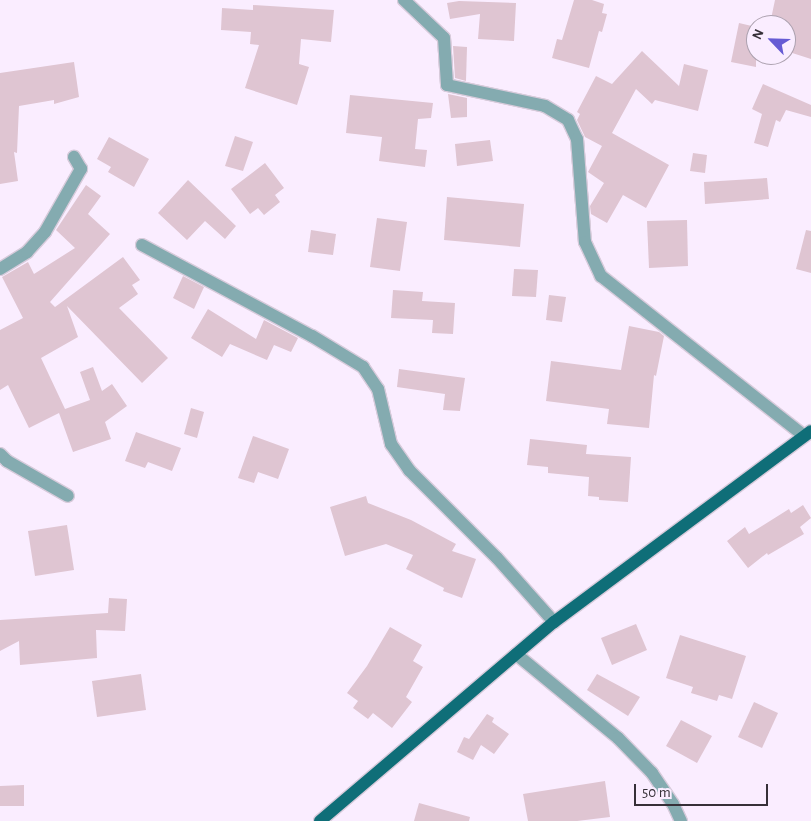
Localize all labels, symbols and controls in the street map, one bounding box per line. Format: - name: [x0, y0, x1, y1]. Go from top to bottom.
- north arrow: [746, 15, 796, 65]
- text: N: [750, 27, 767, 42]
- scale bar: [636, 774, 770, 806]
- text: 50 m: [642, 785, 671, 800]

